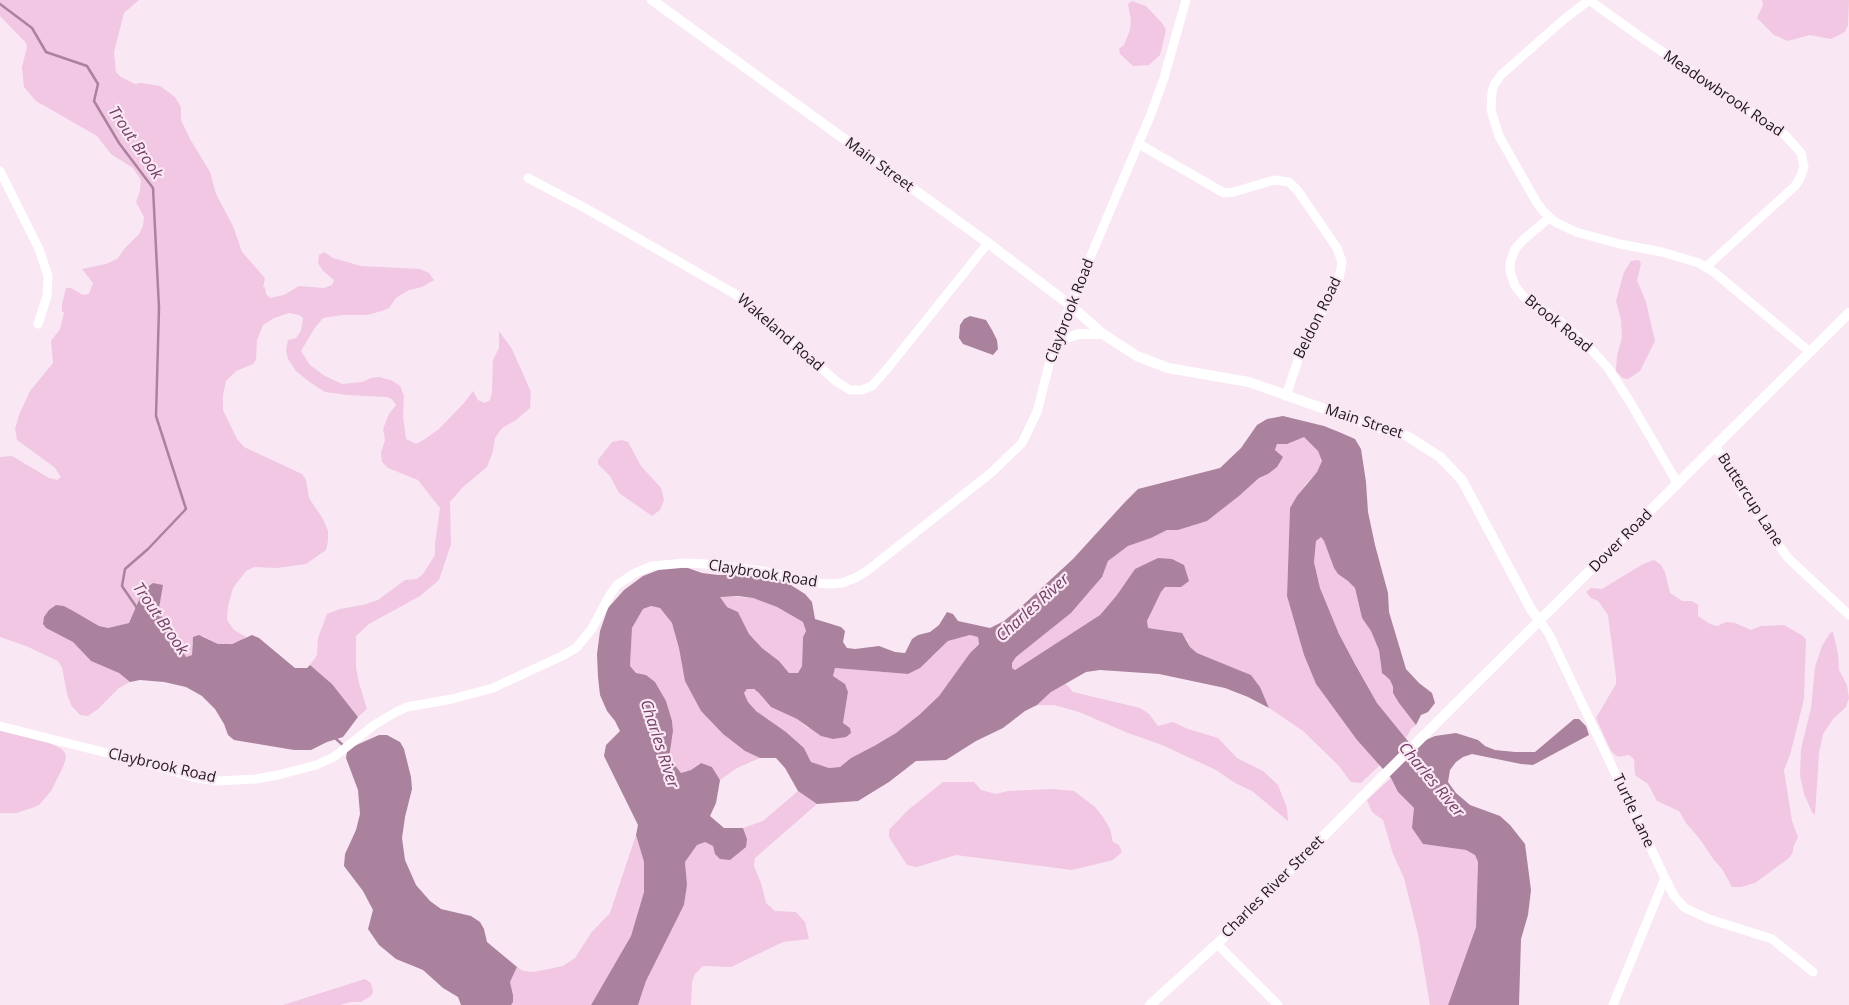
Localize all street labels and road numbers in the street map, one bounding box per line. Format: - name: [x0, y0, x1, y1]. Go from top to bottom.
- street label: Meadowbrook Road: [1660, 47, 1786, 141]
- street label: Main Street: [841, 134, 917, 196]
- street label: Claybrook Road: [1042, 256, 1098, 366]
- street label: Beldon Road: [1290, 274, 1346, 362]
- street label: Wakeland Road: [733, 291, 827, 375]
- street label: Brook Road: [1521, 291, 1595, 357]
- street label: Main Street: [1323, 401, 1405, 443]
- street label: Buttercup Lane: [1713, 450, 1787, 550]
- street label: Dover Road: [1586, 506, 1656, 576]
- street label: Claybrook Road: [707, 557, 819, 591]
- street label: Claybrook Road: [106, 745, 218, 787]
- street label: Turtle Lane: [1608, 771, 1658, 851]
- street label: Charles River Street: [1218, 832, 1328, 942]

